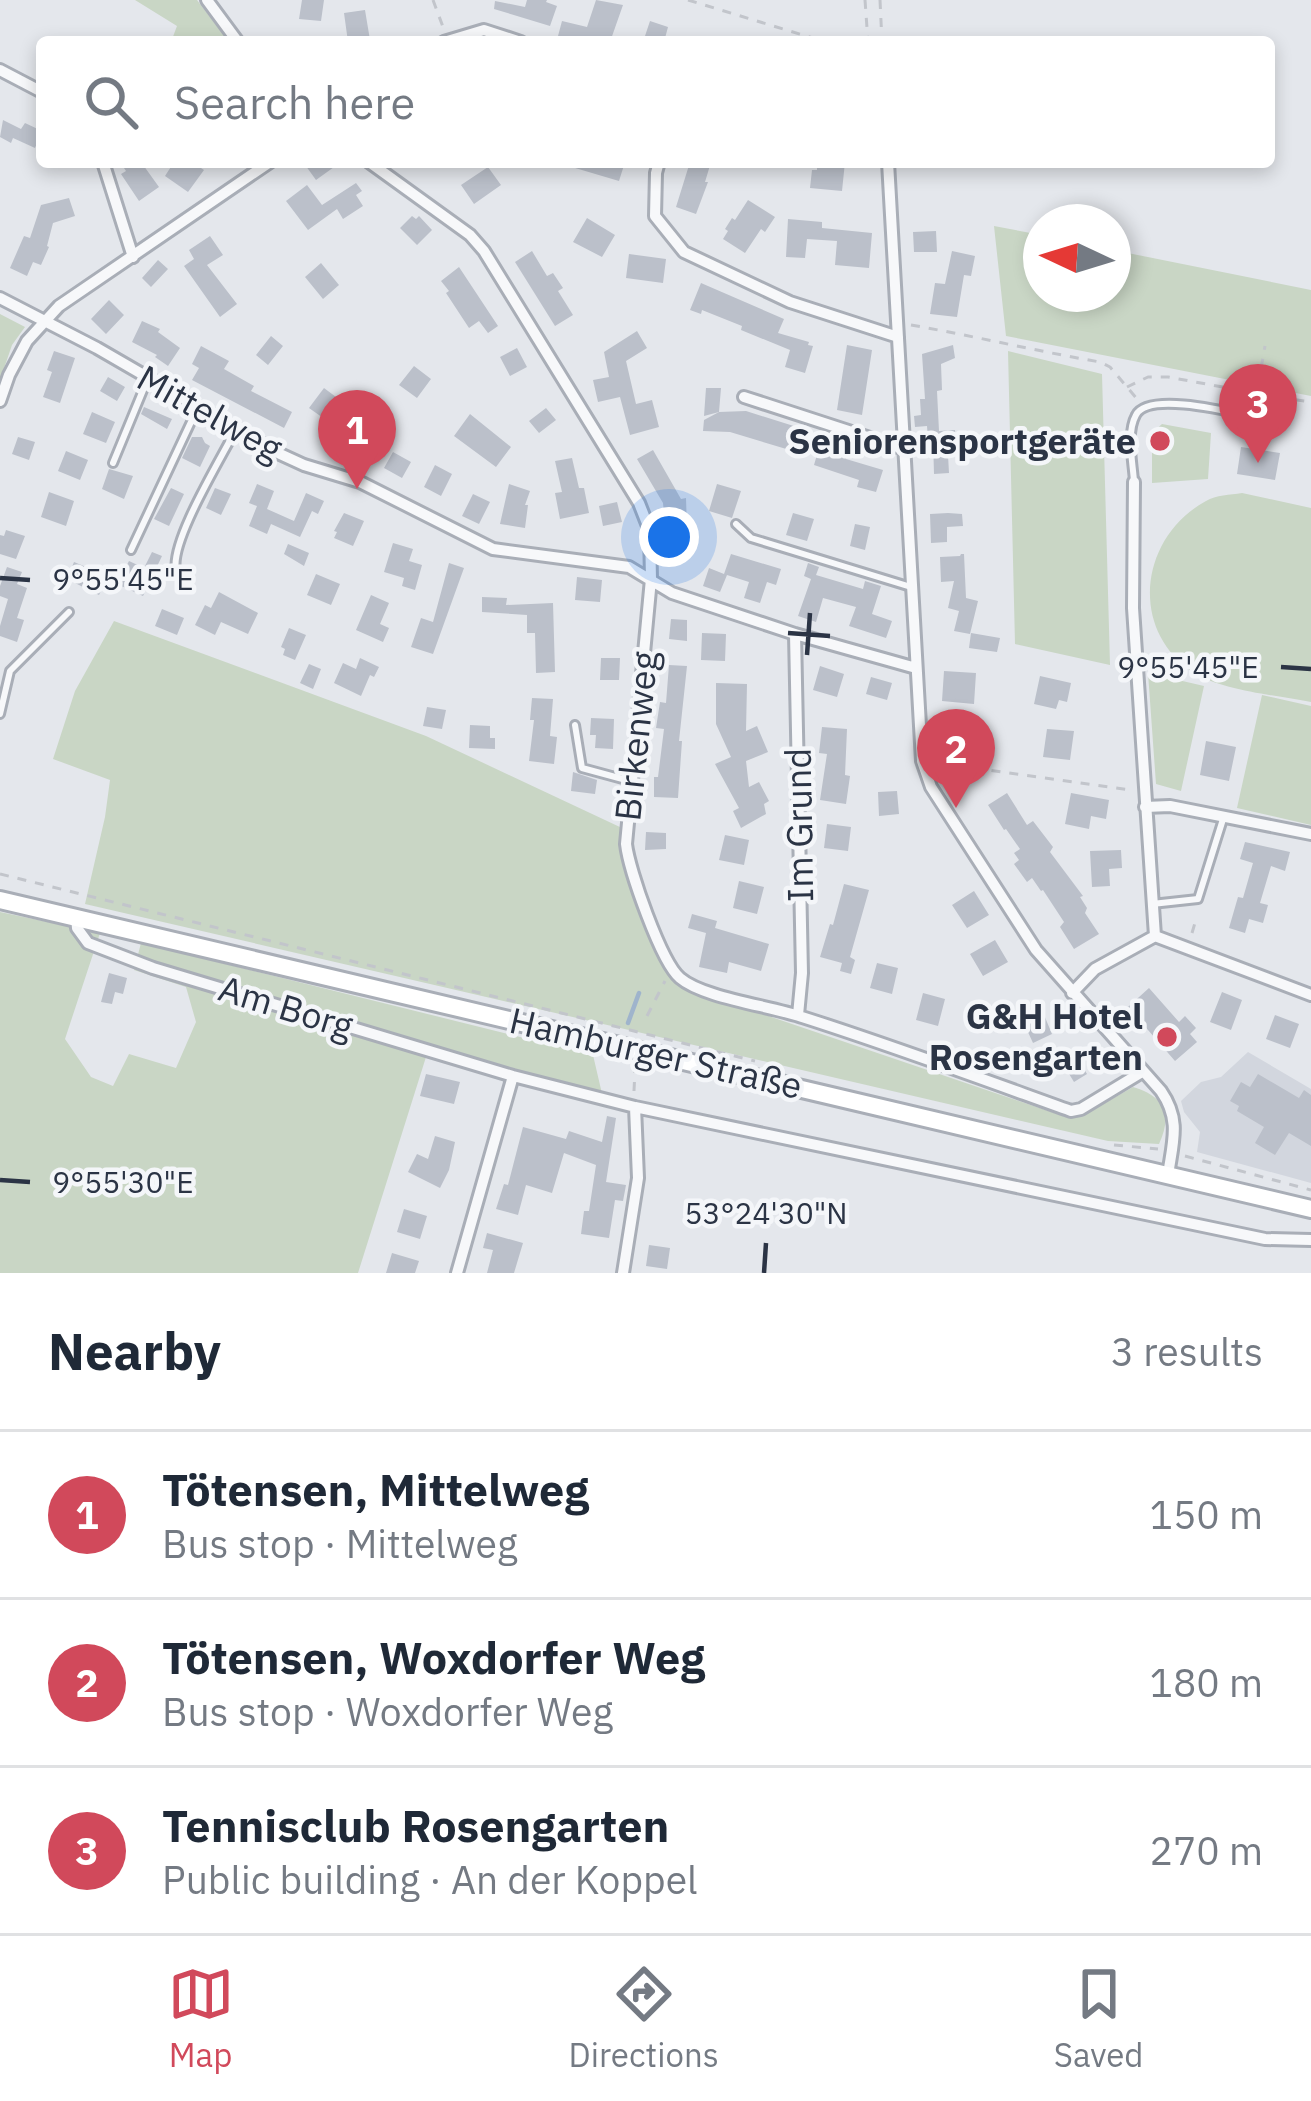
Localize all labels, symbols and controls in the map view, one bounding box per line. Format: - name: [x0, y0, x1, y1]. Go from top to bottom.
- search box: [36, 36, 1275, 168]
- icon: search: [78, 69, 144, 135]
- text: Search here: [174, 73, 415, 131]
- north arrow: [1023, 204, 1131, 312]
- street label: Mittelweg: [129, 354, 291, 472]
- pin: 3: [1219, 364, 1297, 463]
- pin: 1: [318, 390, 396, 489]
- place label: Seniorensportgeräte: [788, 417, 1136, 464]
- marker: Seniorensportgeräte: [1147, 428, 1173, 454]
- your location: [639, 507, 699, 567]
- text: 9°55'45"E: [52, 559, 194, 598]
- text: 9°55'45"E: [1117, 647, 1259, 686]
- street label: Birkenweg: [603, 649, 668, 823]
- pin: 2: [917, 709, 995, 808]
- street label: Im Grund: [774, 747, 823, 903]
- street label: Am Borg: [213, 964, 359, 1049]
- place label: G&H Hotel Rosengarten: [929, 992, 1143, 1080]
- street label: Hamburger Straße: [505, 996, 807, 1109]
- marker: G&H Hotel Rosengarten: [1154, 1024, 1180, 1050]
- text: 9°55'30"E: [52, 1162, 194, 1201]
- text: 53°24'30"N: [684, 1193, 848, 1232]
- text: Nearby: [48, 1318, 221, 1384]
- text: 3 results: [1111, 1326, 1263, 1377]
- text: Tötensen, Mittelweg: [162, 1460, 589, 1518]
- text: 1: [75, 1489, 99, 1540]
- text: 150 m: [1150, 1489, 1263, 1540]
- text: Bus stop · Mittelweg: [162, 1518, 518, 1569]
- text: Tötensen, Woxdorfer Weg: [162, 1628, 705, 1686]
- text: 2: [75, 1657, 99, 1708]
- text: 180 m: [1150, 1657, 1263, 1708]
- text: Bus stop · Woxdorfer Weg: [162, 1686, 613, 1737]
- text: Tennisclub Rosengarten: [162, 1796, 669, 1854]
- text: 3: [75, 1825, 99, 1876]
- text: 270 m: [1150, 1825, 1263, 1876]
- text: Public building · An der Koppel: [162, 1854, 698, 1905]
- tab: Map: [168, 1961, 234, 2076]
- tab: Directions: [569, 1961, 719, 2076]
- tab: Saved: [1054, 1961, 1143, 2076]

